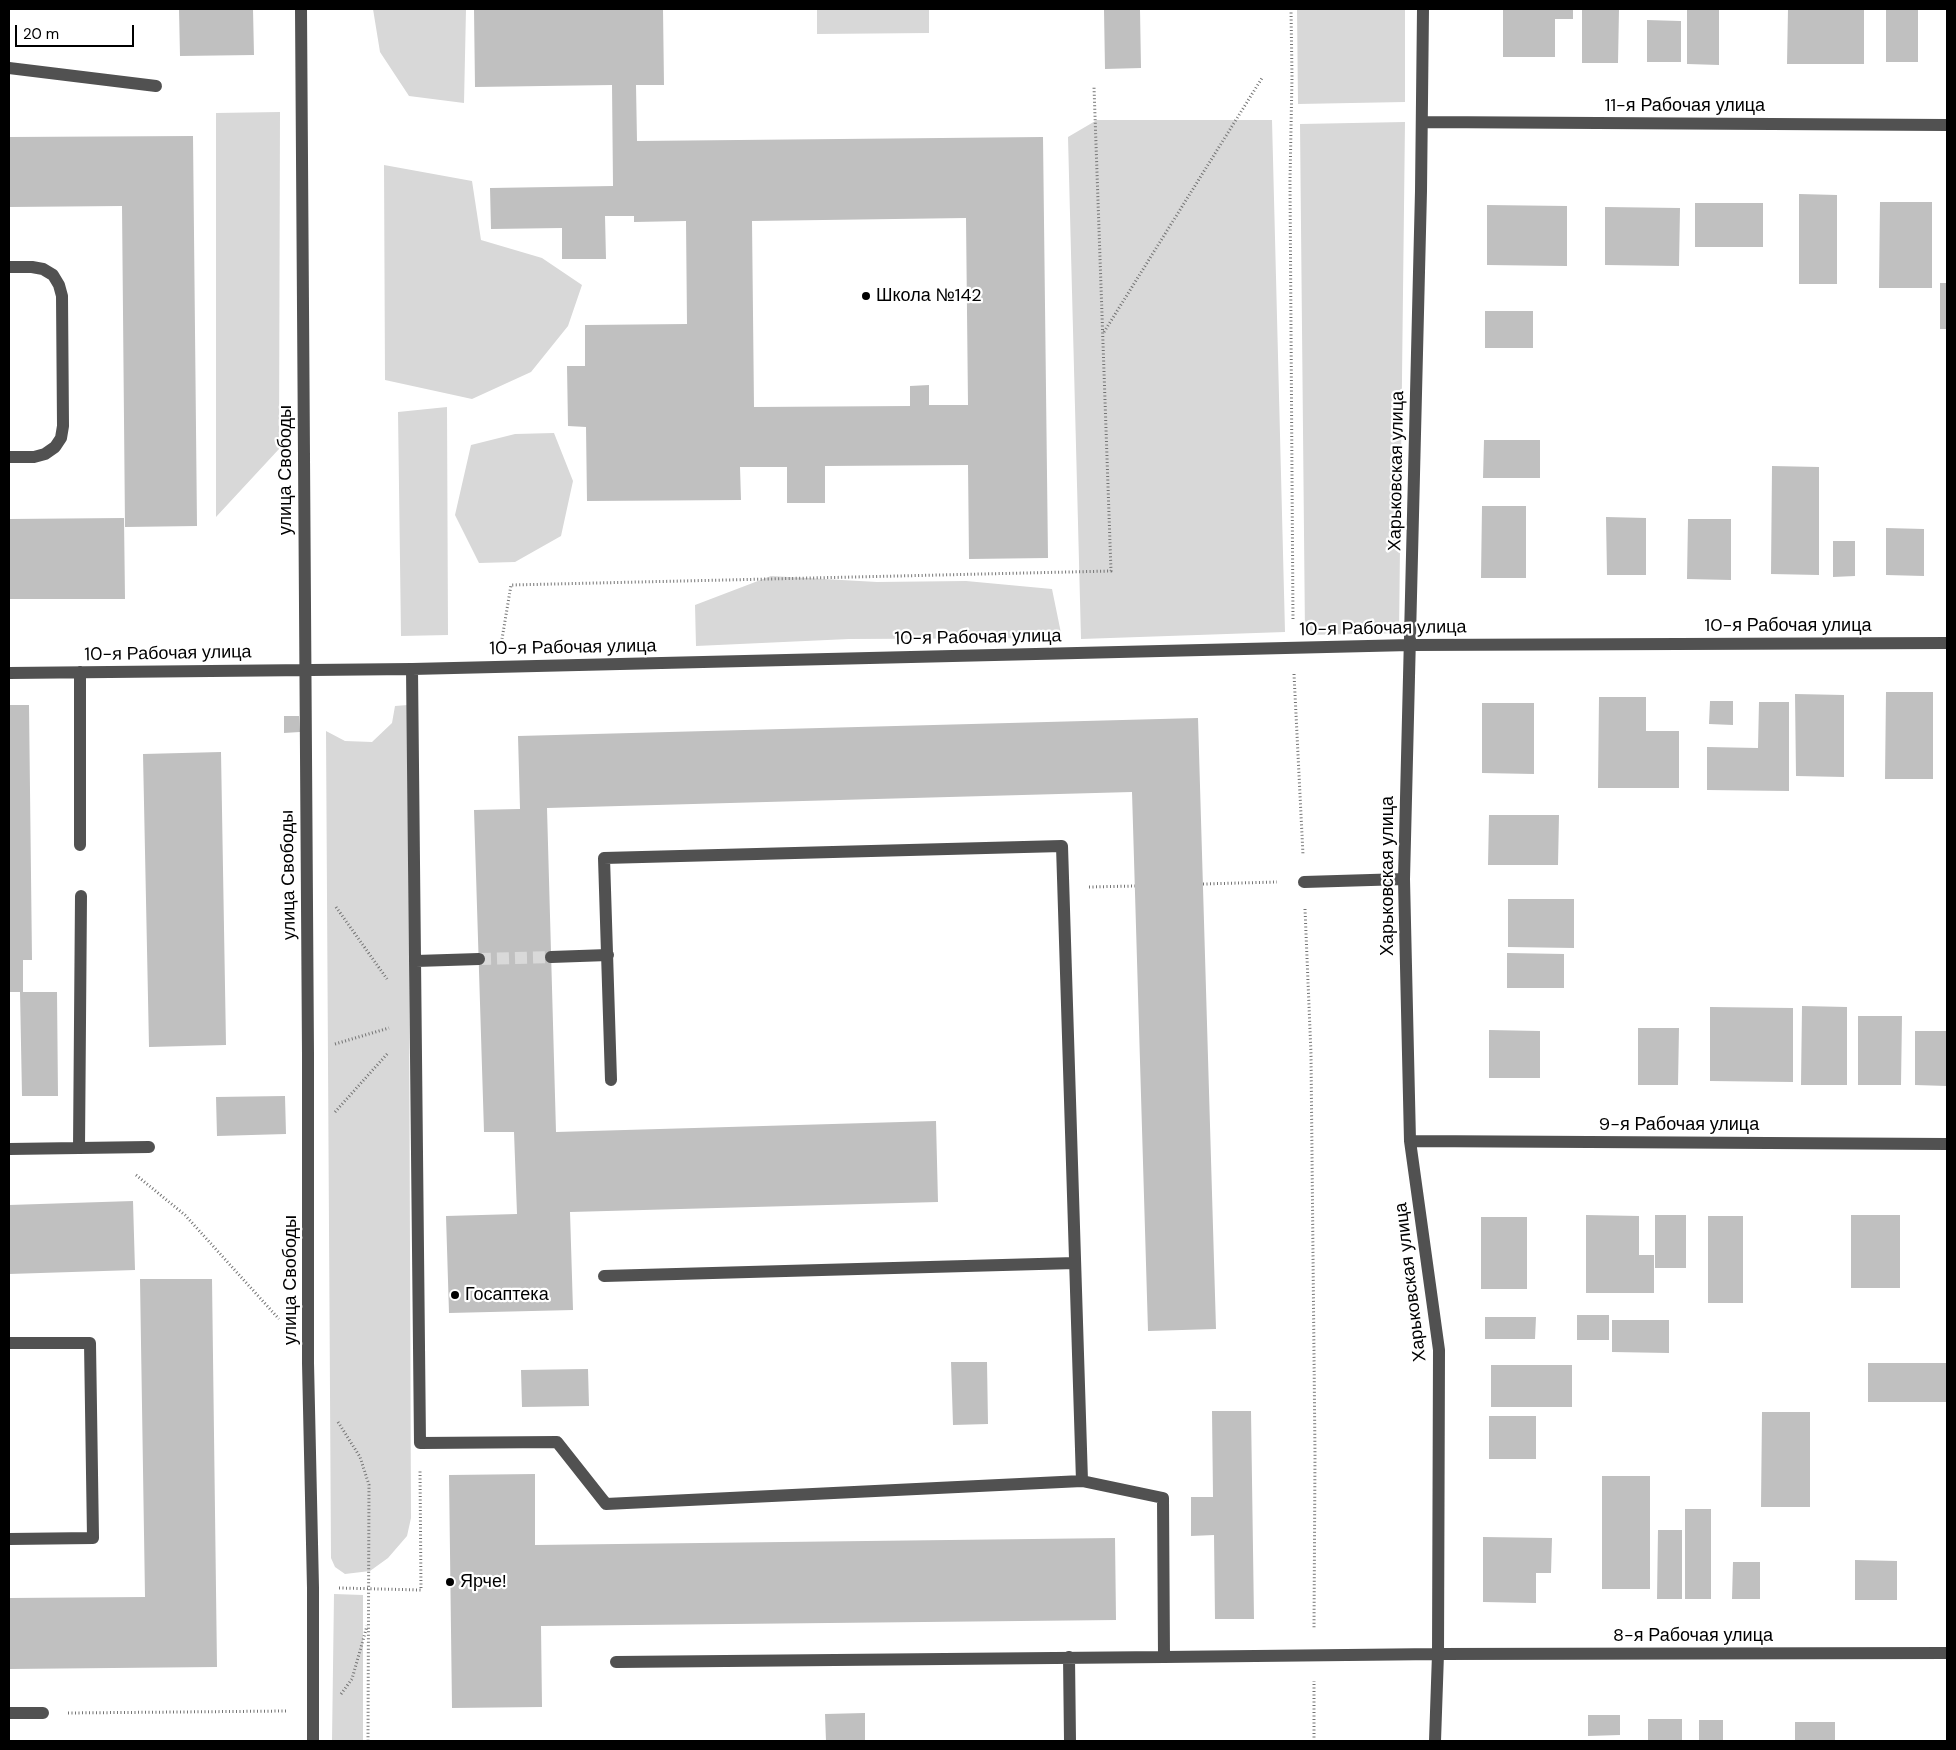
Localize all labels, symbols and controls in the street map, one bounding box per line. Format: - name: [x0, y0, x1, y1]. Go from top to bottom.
- scale bar: [18, 15, 136, 47]
- text: 20 m: [23, 24, 59, 44]
- street label: 11-я Рабочая улица: [1605, 95, 1765, 117]
- place label: Школа №142: [876, 285, 982, 307]
- marker: Школа №142: [860, 290, 872, 302]
- street label: Харьковская улица: [1385, 391, 1409, 551]
- street label: улица Свободы: [275, 405, 297, 535]
- street label: 10-я Рабочая улица: [1705, 615, 1871, 637]
- street label: 10-я Рабочая улица: [1299, 617, 1467, 641]
- street label: 10-я Рабочая улица: [894, 626, 1062, 650]
- street label: 10-я Рабочая улица: [489, 636, 657, 660]
- street label: 10-я Рабочая улица: [84, 642, 252, 666]
- street label: Харьковская улица: [1377, 796, 1399, 956]
- street label: улица Свободы: [277, 810, 301, 940]
- street label: 9-я Рабочая улица: [1599, 1114, 1759, 1136]
- street label: Харьковская улица: [1391, 1201, 1431, 1363]
- street label: улица Свободы: [280, 1215, 302, 1345]
- place label: Госаптека: [465, 1284, 549, 1306]
- marker: Госаптека: [449, 1289, 461, 1301]
- place label: Ярче!: [460, 1571, 507, 1593]
- marker: Ярче!: [444, 1576, 456, 1588]
- street label: 8-я Рабочая улица: [1613, 1625, 1773, 1647]

